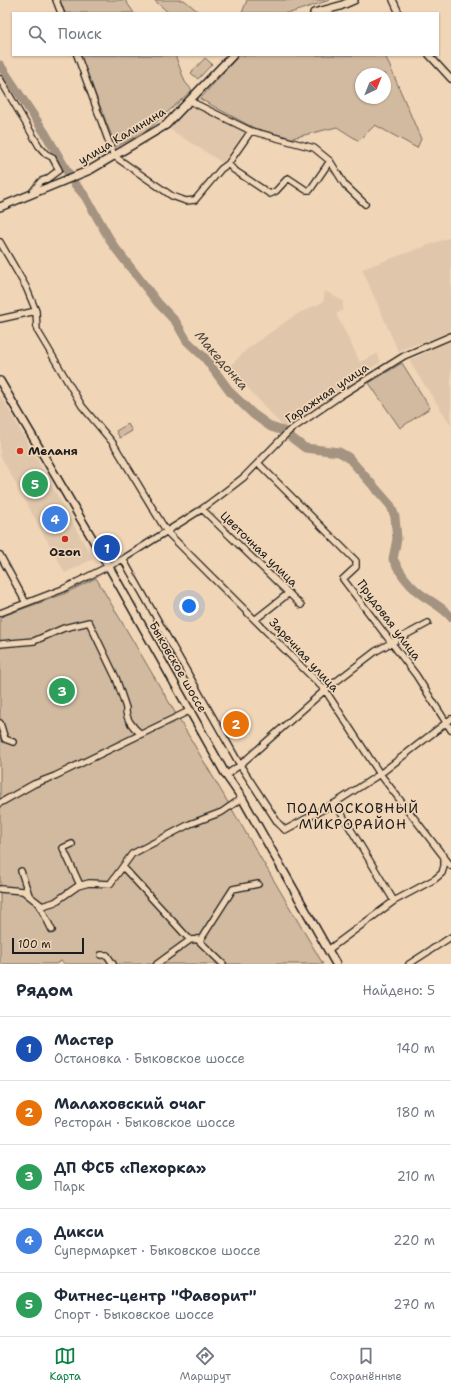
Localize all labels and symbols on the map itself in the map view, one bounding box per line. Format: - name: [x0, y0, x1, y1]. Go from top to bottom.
- north arrow: [355, 68, 391, 104]
- street label: улица Калинина: [75, 103, 169, 168]
- water label: Македонка: [191, 327, 252, 394]
- street label: Гаражная улица: [282, 359, 372, 427]
- place label: Меланя: [28, 443, 78, 459]
- marker: Меланя: [15, 446, 25, 456]
- pin: 5: [22, 469, 48, 499]
- pin: 4: [42, 504, 68, 534]
- street label: Цветочная улица: [217, 508, 302, 591]
- pin: 1: [94, 533, 120, 563]
- marker: Ozon: [60, 534, 70, 544]
- place label: Ozon: [49, 544, 81, 560]
- street label: Прудовая улица: [353, 576, 425, 664]
- your location: [179, 596, 199, 616]
- street label: Заречная улица: [266, 615, 343, 696]
- street label: Быковское шоссе: [145, 619, 211, 716]
- pin: 3: [49, 676, 75, 706]
- pin: 2: [223, 709, 249, 739]
- district label: ПОДМОСКОВНЫЙ МИКРОРАЙОН: [287, 799, 419, 833]
- scale bar: [12, 936, 84, 955]

